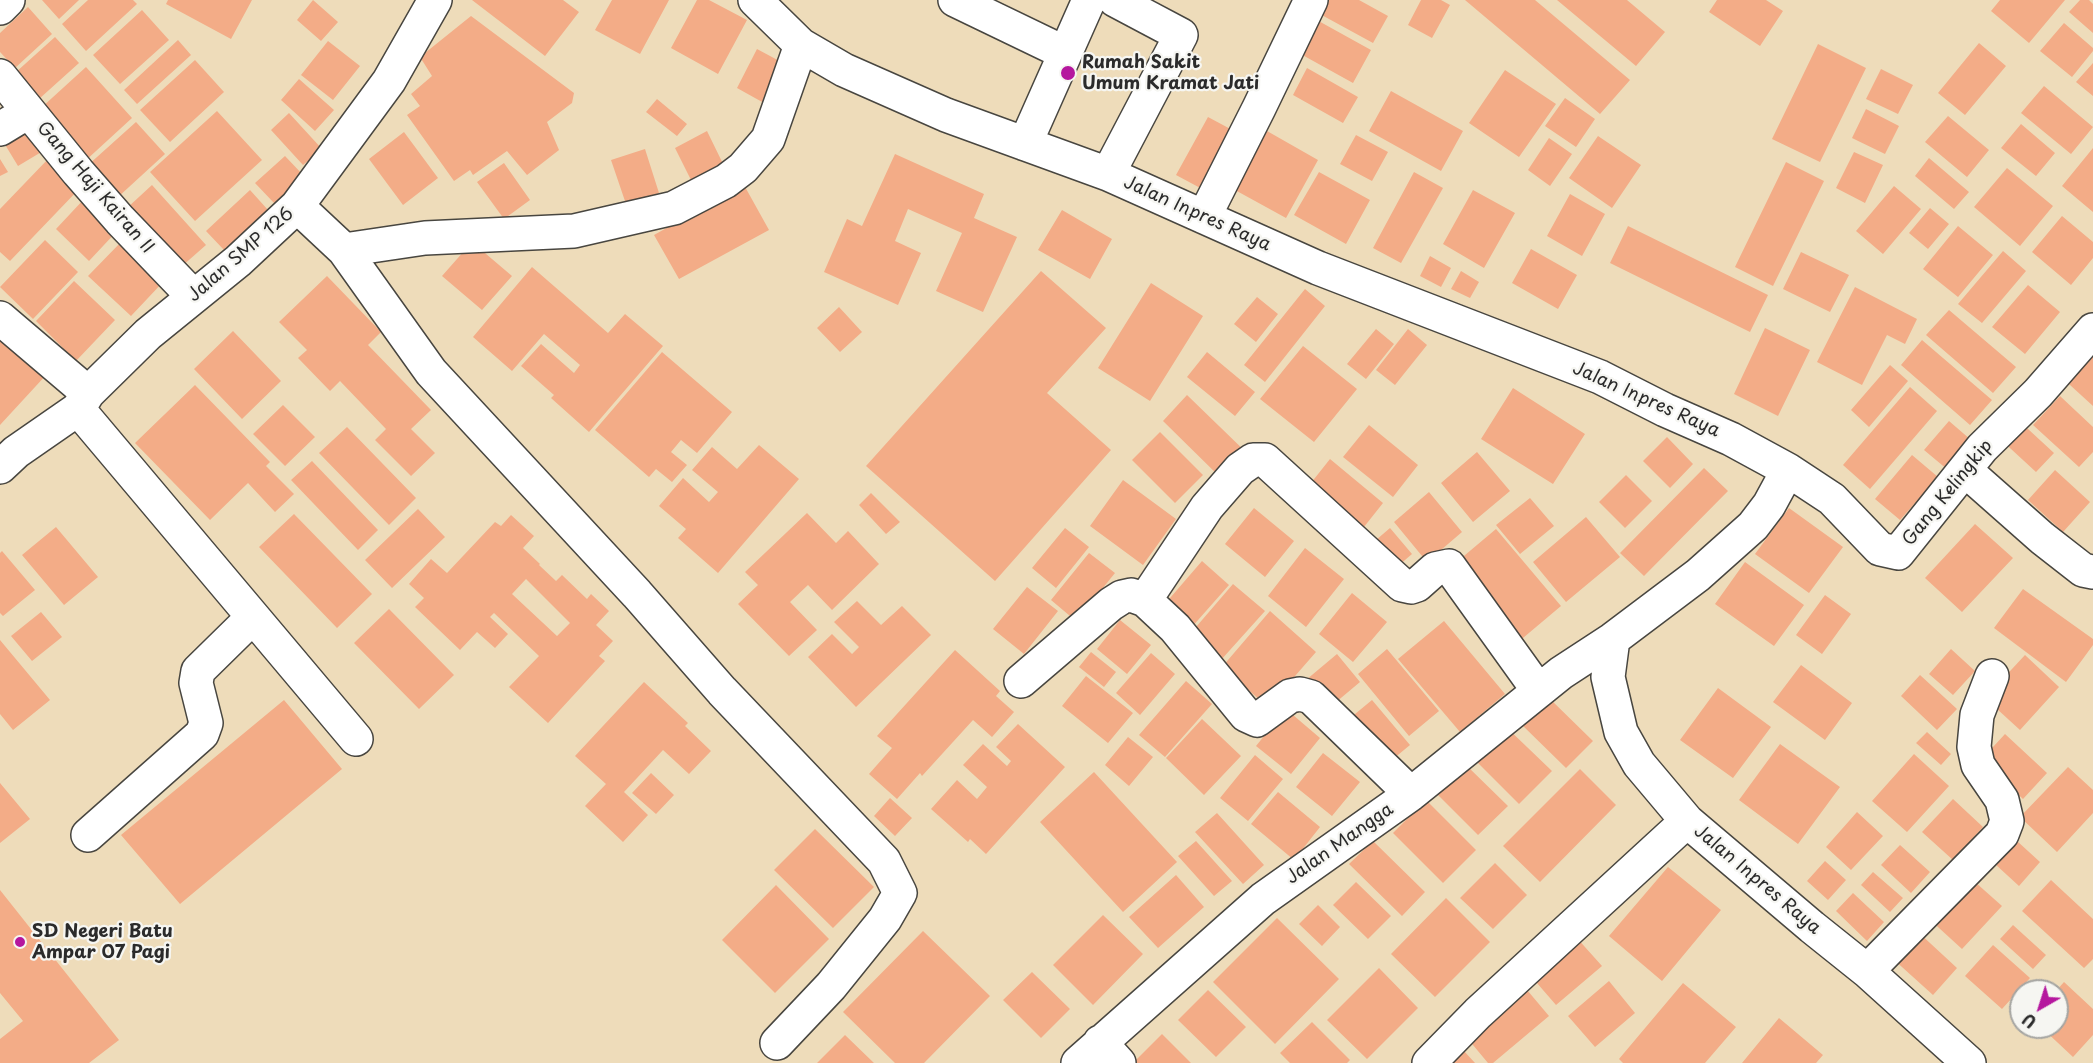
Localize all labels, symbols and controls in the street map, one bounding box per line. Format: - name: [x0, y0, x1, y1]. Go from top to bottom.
- place label: Rumah Sakit Umum Kramat Jati: [1082, 52, 1259, 94]
- marker: Rumah Sakit Umum Kramat Jati: [1059, 64, 1077, 82]
- street label: Gang Haji Kairan II: [32, 118, 158, 258]
- street label: Jalan Inpres Raya: [1120, 172, 1274, 256]
- street label: Jalan SMP 126: [184, 203, 298, 307]
- street label: Jalan Inpres Raya: [1569, 358, 1723, 442]
- street label: Gang Kelingkip: [1899, 436, 1997, 550]
- street label: Jalan Mangga: [1282, 799, 1398, 889]
- street label: Jalan Inpres Raya: [1689, 821, 1825, 939]
- place label: SD Negeri Batu Ampar 07 Pagi: [32, 921, 173, 964]
- marker: SD Negeri Batu Ampar 07 Pagi: [13, 935, 27, 949]
- north arrow: [2009, 979, 2069, 1039]
- text: U: [2017, 1008, 2041, 1035]

